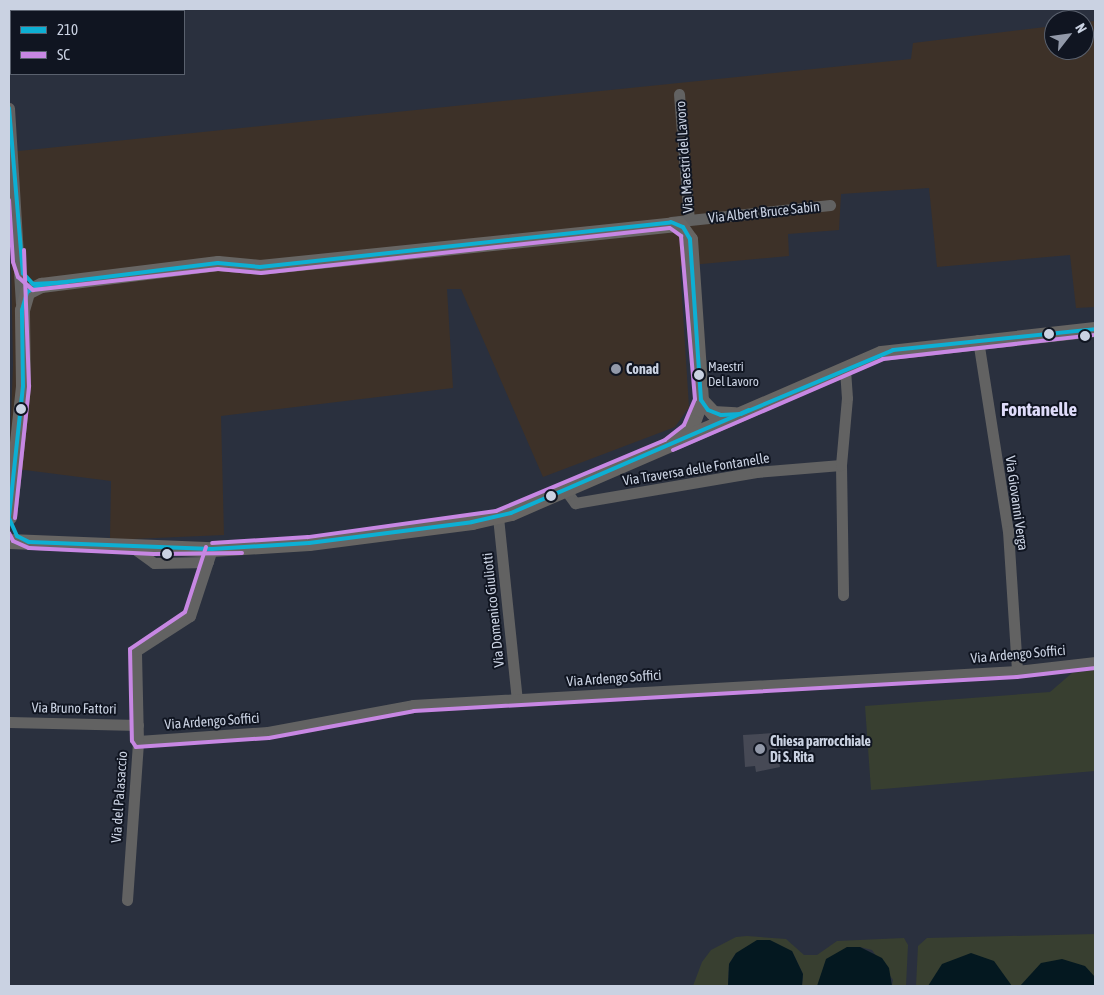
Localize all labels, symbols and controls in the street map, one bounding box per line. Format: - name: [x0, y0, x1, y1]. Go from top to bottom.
- legend: [10, 10, 185, 75]
- north arrow: [1044, 10, 1094, 60]
- text: N: [1072, 20, 1090, 36]
- text: 210: [57, 21, 78, 38]
- text: SC: [57, 46, 70, 63]
- street label: Via Maestri del Lavoro: [672, 100, 696, 214]
- street label: Via Albert Bruce Sabin: [707, 198, 821, 226]
- unlabelled marker: [1044, 329, 1054, 339]
- unlabelled marker: [1080, 331, 1090, 341]
- place label: Maestri Del Lavoro: [708, 360, 759, 391]
- place label: Conad: [626, 361, 659, 377]
- marker: Conad: [610, 363, 622, 375]
- marker: Maestri Del Lavoro: [694, 370, 704, 380]
- district label: Fontanelle: [1001, 399, 1077, 421]
- unlabelled marker: [16, 404, 26, 414]
- street label: Via Traversa delle Fontanelle: [621, 449, 771, 489]
- street label: Via Giovanni Verga: [1002, 455, 1032, 551]
- unlabelled marker: [546, 491, 556, 501]
- unlabelled marker: [162, 549, 172, 559]
- street label: Via Domenico Giuliotti: [479, 552, 507, 668]
- street label: Via Ardengo Soffici: [970, 641, 1066, 667]
- street label: Via Ardengo Soffici: [566, 666, 662, 690]
- street label: Via Bruno Fattori: [31, 699, 117, 717]
- street label: Via Ardengo Soffici: [164, 709, 260, 733]
- place label: Chiesa parrocchiale Di S. Rita: [770, 733, 871, 766]
- marker: Chiesa parrocchiale Di S. Rita: [754, 743, 766, 755]
- street label: Via del Palasaccio: [107, 751, 131, 843]

